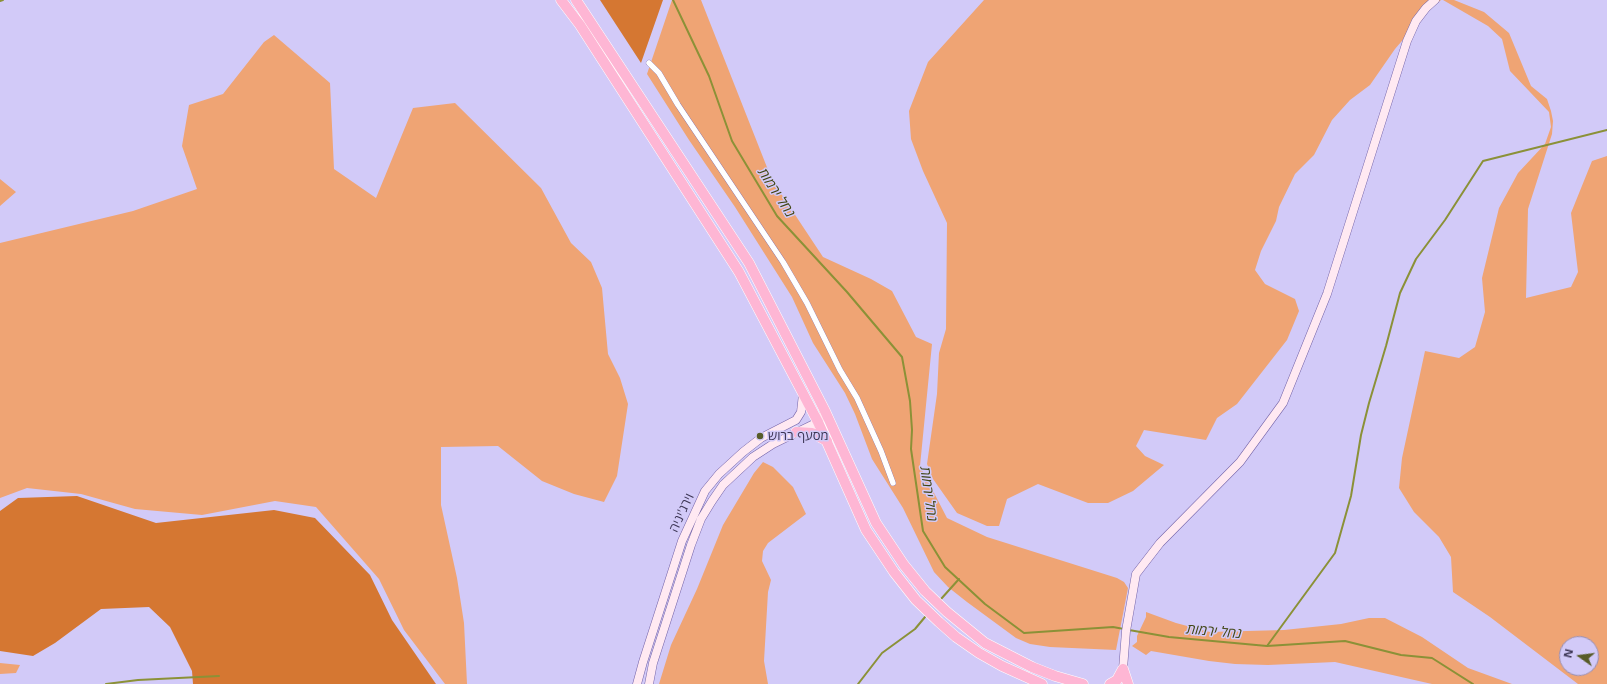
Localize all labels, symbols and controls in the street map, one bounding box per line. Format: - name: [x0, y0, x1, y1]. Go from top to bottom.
- water label: נחל ירמות: [754, 165, 798, 221]
- place label: מסעף ברוש: [768, 428, 829, 444]
- marker: מסעף ברוש: [755, 431, 765, 441]
- water label: נחל ירמות: [916, 465, 940, 523]
- street label: וירג'יניה: [666, 491, 698, 535]
- water label: נחל ירמות: [1186, 621, 1242, 643]
- north arrow: [1559, 636, 1599, 676]
- text: N: [1559, 647, 1576, 659]

